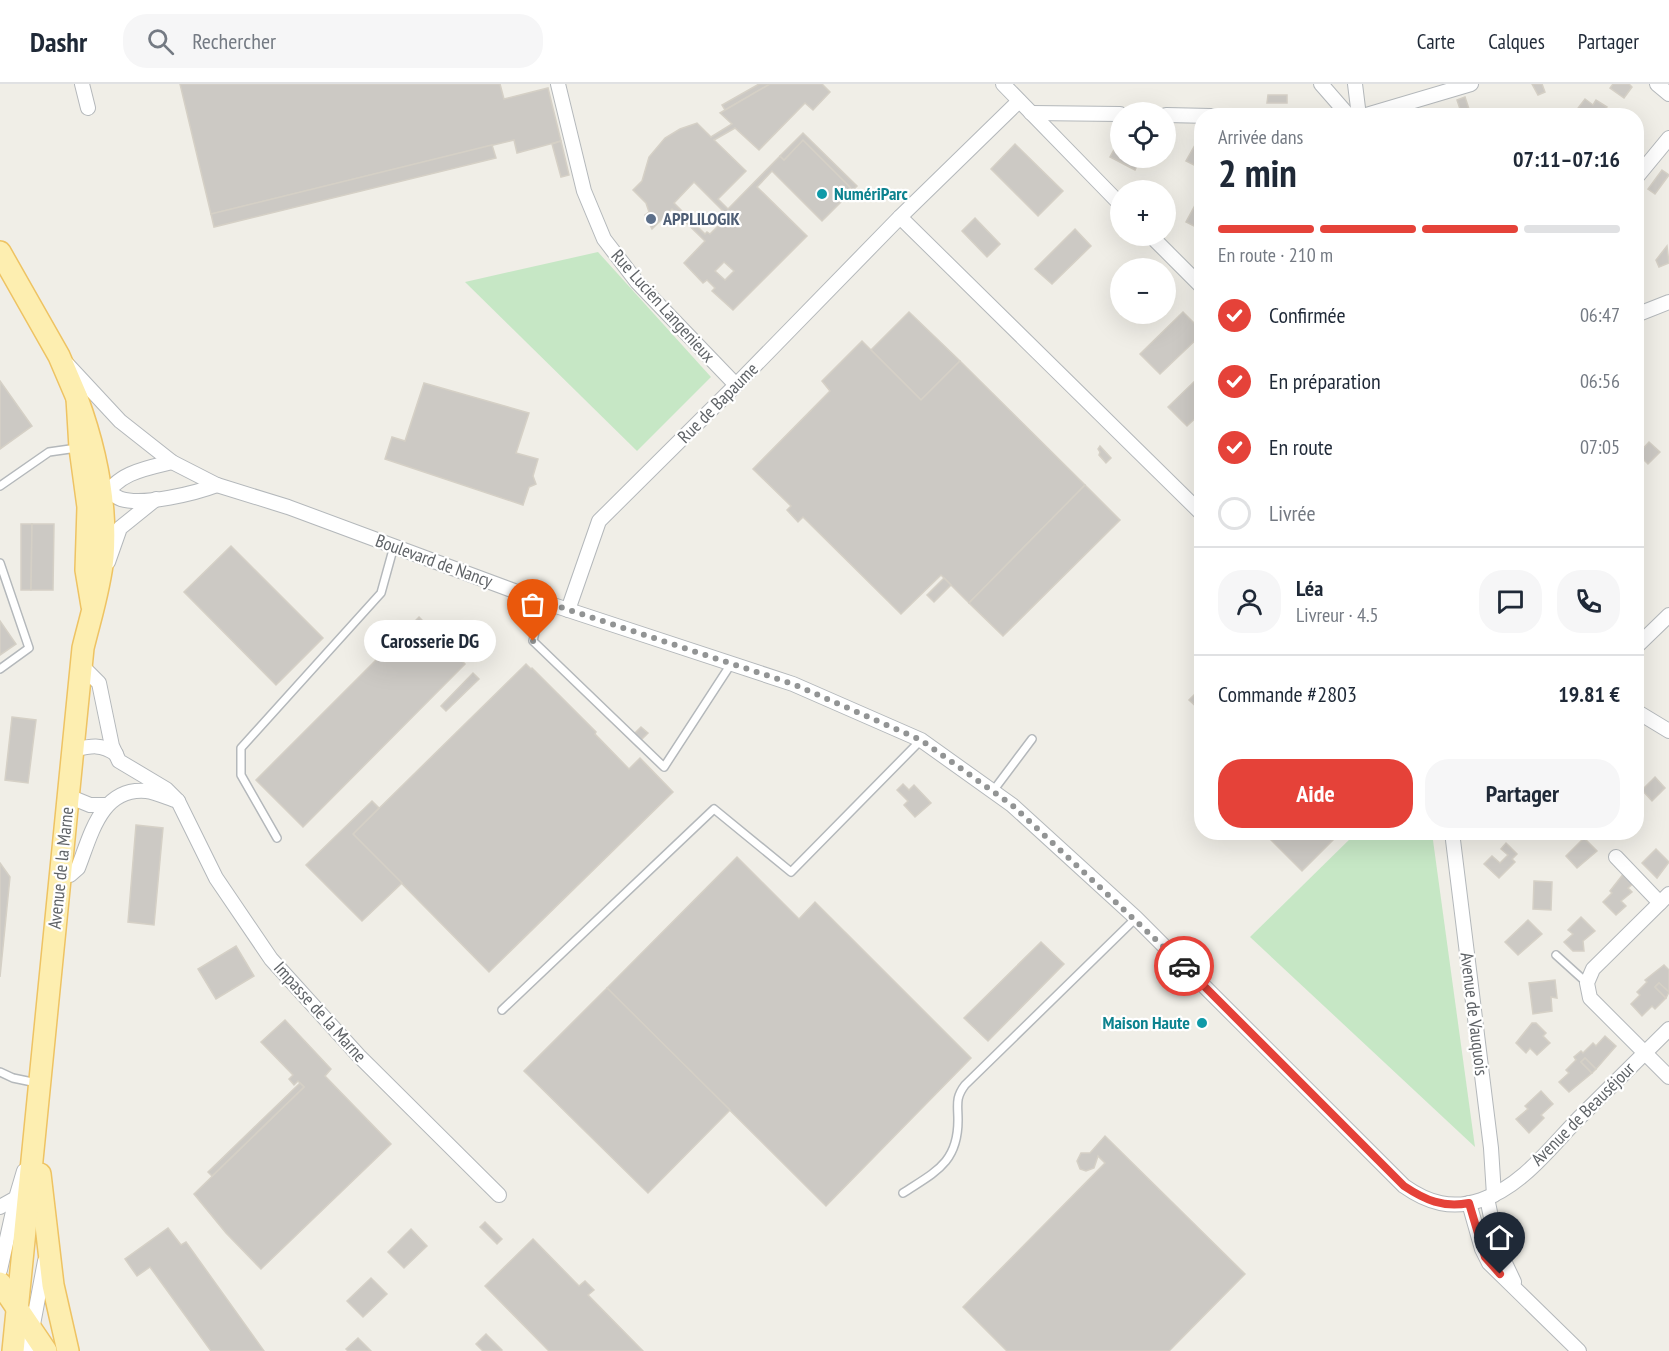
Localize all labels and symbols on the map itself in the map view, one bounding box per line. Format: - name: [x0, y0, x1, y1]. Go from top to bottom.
- place label: NumériParc: [834, 182, 909, 205]
- marker: NumériParc: [815, 187, 829, 201]
- place label: APPLILOGIK: [662, 207, 741, 230]
- marker: APPLILOGIK: [644, 212, 658, 226]
- street label: Rue Lucien Langenieux: [607, 244, 721, 367]
- street label: Rue de Bapaume: [673, 358, 763, 448]
- street label: Boulevard de Nancy: [372, 529, 496, 592]
- pin: [507, 579, 558, 641]
- callout: Carosserie DG: [365, 620, 497, 662]
- street label: Avenue de la Marne: [43, 806, 78, 930]
- courier: [1154, 936, 1214, 996]
- street label: Avenue de Vauquois: [1456, 951, 1493, 1077]
- street label: Impasse de la Marne: [269, 957, 372, 1067]
- place label: Maison Haute: [1102, 1011, 1190, 1034]
- marker: Maison Haute: [1195, 1016, 1209, 1030]
- street label: Avenue de Beauséjour: [1526, 1057, 1639, 1170]
- pin: [1474, 1212, 1525, 1274]

